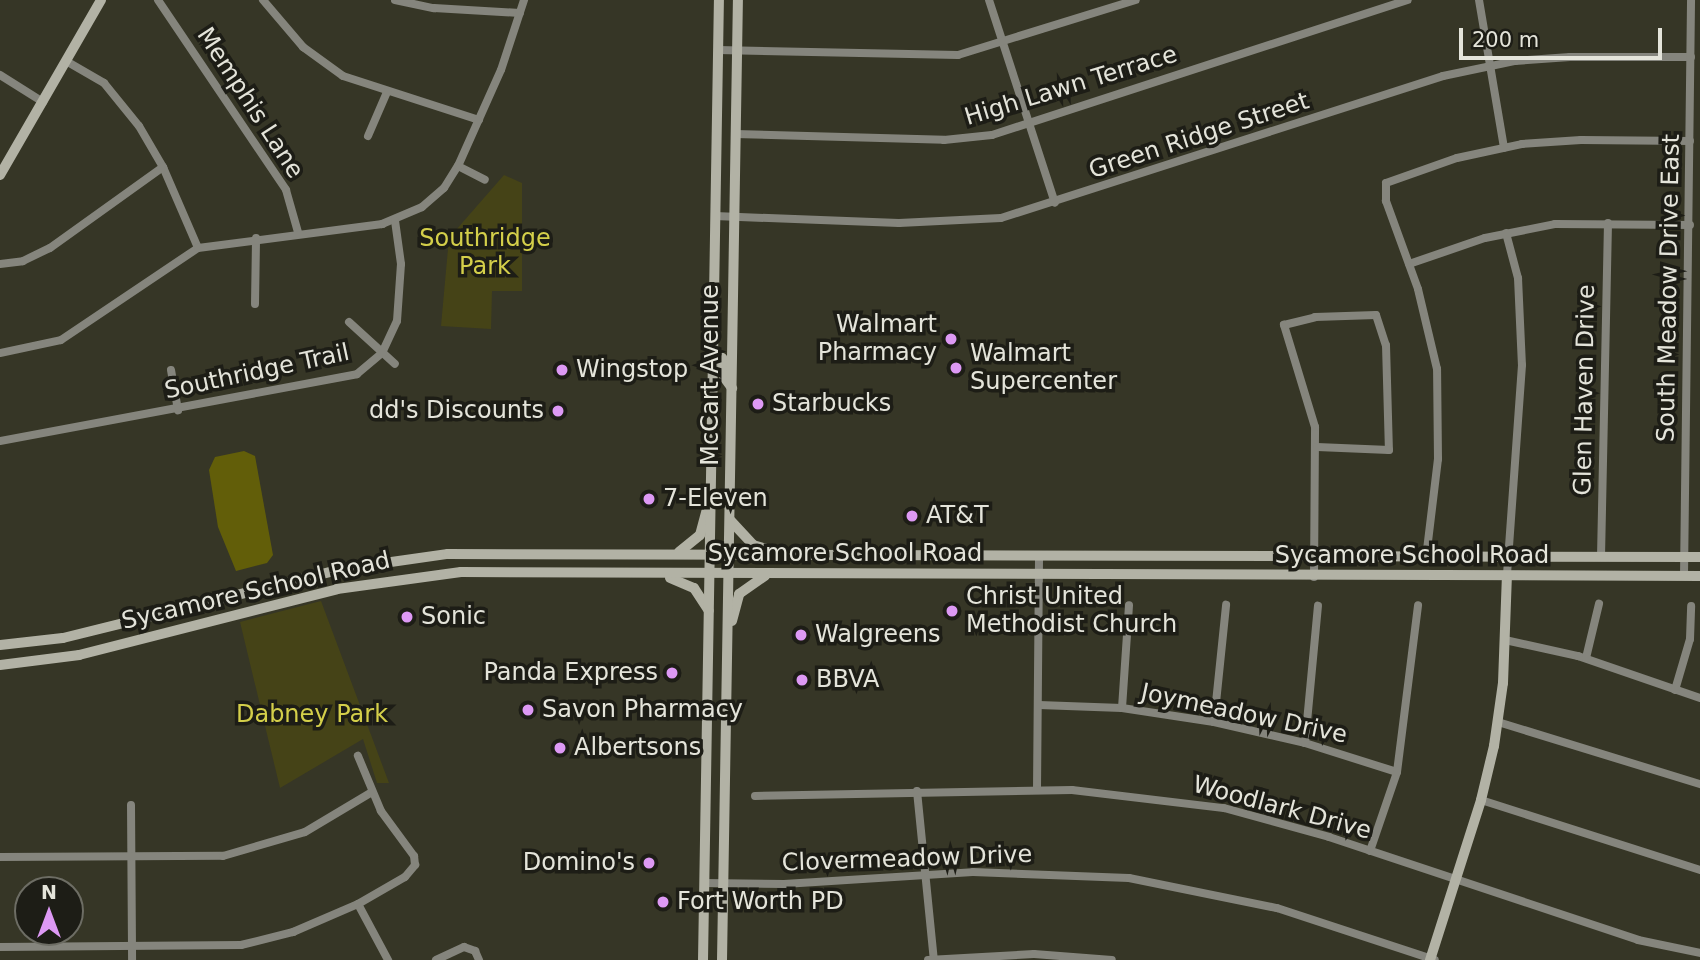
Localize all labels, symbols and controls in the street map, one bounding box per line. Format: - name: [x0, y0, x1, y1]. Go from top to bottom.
- scale bar: [1462, 14, 1665, 58]
- street label: Memphis Lane: [190, 22, 310, 184]
- text: 200 m: [1472, 28, 1539, 52]
- street label: High Lawn Terrace: [961, 40, 1181, 132]
- street label: Green Ridge Street: [1085, 87, 1313, 185]
- street label: South Meadow Drive East: [1652, 134, 1686, 442]
- park label: Southridge Park: [419, 225, 551, 281]
- street label: McCart Avenue: [697, 284, 725, 466]
- street label: Glen Haven Drive: [1569, 284, 1601, 496]
- place label: Walmart Pharmacy: [818, 311, 937, 367]
- marker: Walmart Pharmacy: [943, 331, 959, 347]
- street label: Southridge Trail: [162, 338, 352, 406]
- place label: Walmart Supercenter: [970, 340, 1117, 396]
- place label: Wingstop: [576, 356, 688, 384]
- marker: Walmart Supercenter: [948, 360, 964, 376]
- marker: Wingstop: [554, 362, 570, 378]
- place label: Starbucks: [772, 390, 891, 418]
- marker: Starbucks: [750, 396, 766, 412]
- place label: dd's Discounts: [369, 397, 544, 425]
- marker: dd's Discounts: [550, 403, 566, 419]
- place label: 7-Eleven: [663, 485, 768, 513]
- marker: 7-Eleven: [641, 491, 657, 507]
- place label: AT&T: [926, 502, 989, 530]
- marker: AT&T: [904, 508, 920, 524]
- street label: Sycamore School Road: [708, 540, 982, 568]
- street label: Sycamore School Road: [1275, 542, 1549, 570]
- street label: Sycamore School Road: [119, 546, 393, 636]
- place label: Christ United Methodist Church: [966, 583, 1177, 639]
- place label: Sonic: [421, 603, 486, 631]
- marker: Christ United Methodist Church: [944, 603, 960, 619]
- marker: Sonic: [399, 609, 415, 625]
- place label: Walgreens: [815, 621, 940, 649]
- marker: Walgreens: [793, 627, 809, 643]
- place label: Panda Express: [483, 659, 658, 687]
- marker: Panda Express: [664, 665, 680, 681]
- place label: BBVA: [816, 666, 879, 694]
- marker: BBVA: [794, 672, 810, 688]
- street label: Joymeadow Drive: [1138, 678, 1350, 750]
- place label: Savon Pharmacy: [542, 696, 743, 724]
- park label: Dabney Park: [236, 701, 388, 729]
- marker: Savon Pharmacy: [520, 702, 536, 718]
- place label: Albertsons: [574, 734, 701, 762]
- marker: Albertsons: [552, 740, 568, 756]
- street label: Woodlark Drive: [1190, 770, 1374, 846]
- street label: Clovermeadow Drive: [781, 840, 1033, 878]
- place label: Domino's: [523, 849, 635, 877]
- marker: Domino's: [641, 855, 657, 871]
- north arrow: [14, 876, 84, 946]
- text: N: [41, 881, 57, 903]
- place label: Fort Worth PD: [677, 888, 844, 916]
- marker: Fort Worth PD: [655, 894, 671, 910]

